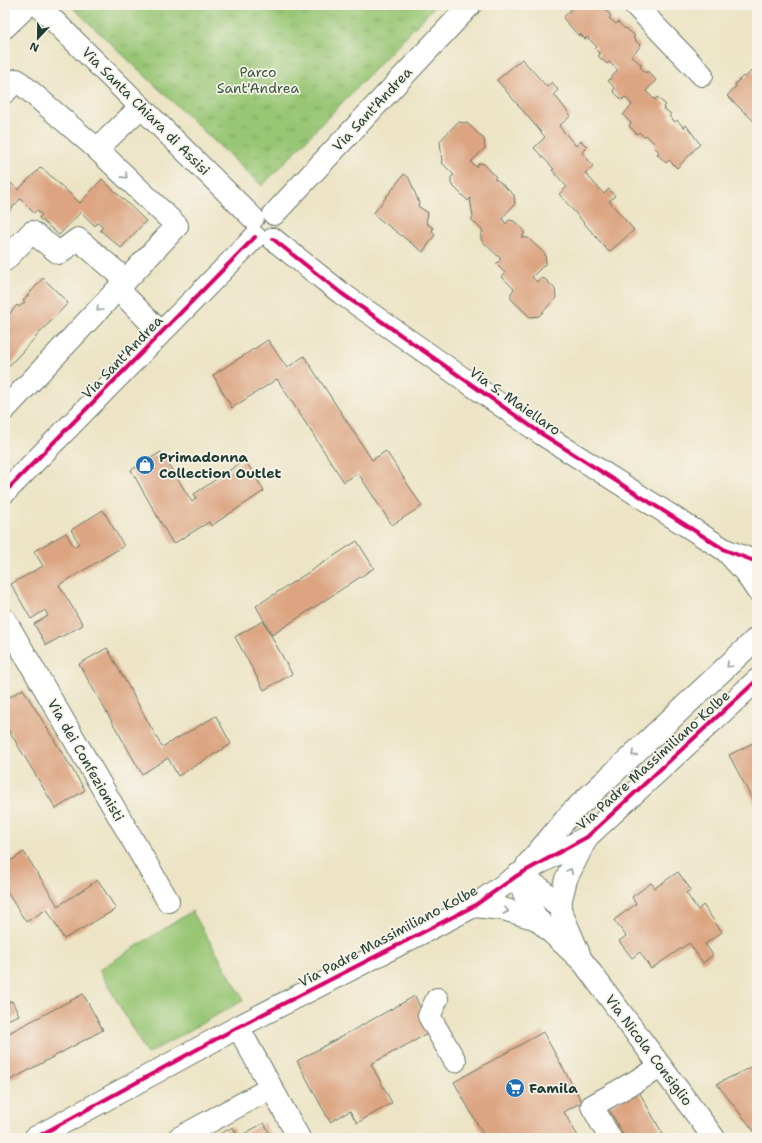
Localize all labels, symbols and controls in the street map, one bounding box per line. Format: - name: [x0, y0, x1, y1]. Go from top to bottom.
- north arrow: [18, 18, 58, 58]
- text: N: [27, 38, 41, 55]
- street label: Via Santa Chiara di Assisi: [78, 43, 214, 179]
- park label: Parco Sant'Andrea: [217, 63, 299, 97]
- street label: Via Sant'Andrea: [328, 63, 416, 155]
- one-way arrow: [120, 171, 128, 179]
- one-way arrow: [96, 304, 104, 312]
- street label: Via Sant'Andrea: [78, 311, 167, 402]
- street label: Via S. Maiellaro: [466, 363, 564, 439]
- place label: Primadonna Collection Outlet: [159, 448, 282, 482]
- shop icon: Primadonna Collection Outlet: [134, 454, 156, 476]
- one-way arrow: [726, 660, 734, 667]
- street label: Via Padre Massimiliano Kolbe: [572, 686, 734, 834]
- street label: Via dei Confezionisti: [44, 696, 128, 824]
- one-way arrow: [631, 749, 639, 757]
- one-way arrow: [565, 868, 573, 875]
- street label: Via Padre Massimiliano Kolbe: [295, 881, 481, 991]
- one-way arrow: [503, 906, 509, 914]
- street label: Via Nicola Consiglio: [601, 991, 697, 1109]
- supermarket icon: Famila: [504, 1077, 526, 1099]
- place label: Famila: [529, 1079, 578, 1097]

